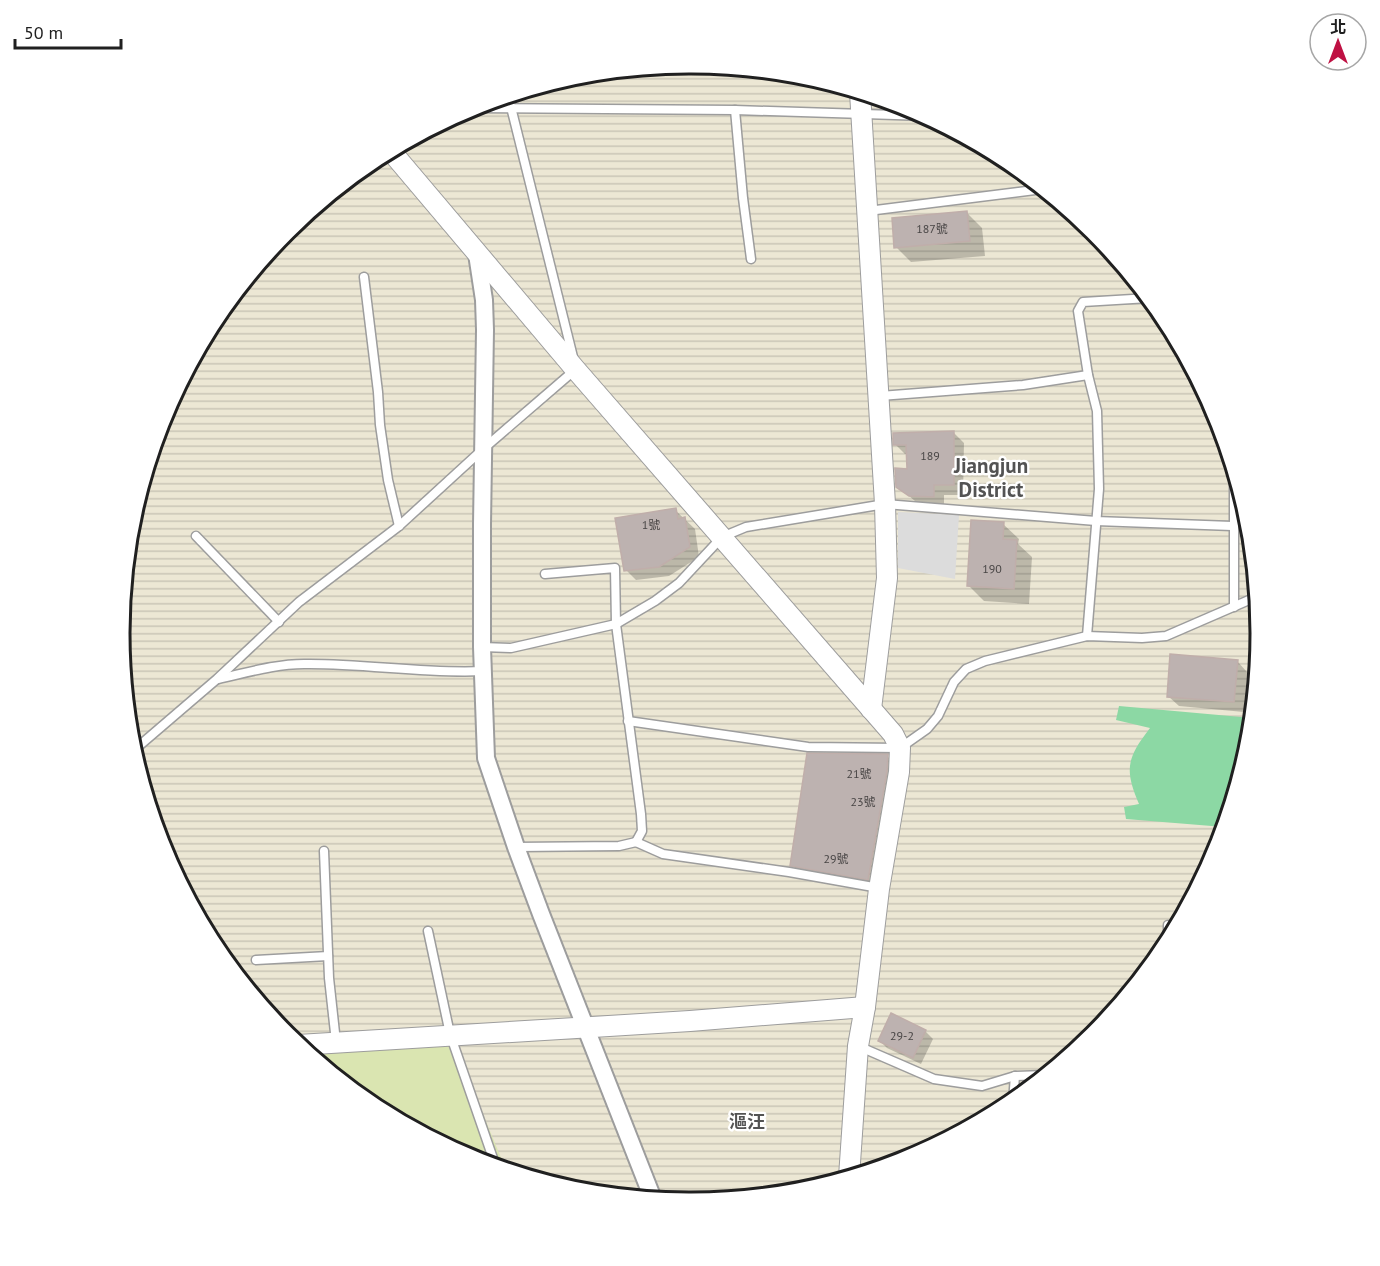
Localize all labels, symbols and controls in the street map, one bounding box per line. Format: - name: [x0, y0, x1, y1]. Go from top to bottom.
- scale bar: [15, 12, 122, 50]
- north arrow: [1308, 12, 1368, 72]
- text: 北: [1330, 17, 1346, 37]
- text: 50 m: [24, 21, 63, 44]
- house number: 187號: [916, 221, 948, 236]
- house number: 189: [920, 448, 940, 463]
- district label: Jiangjun District: [953, 452, 1028, 503]
- house number: 1號: [642, 517, 660, 532]
- house number: 190: [982, 561, 1002, 576]
- house number: 21號: [846, 766, 872, 781]
- house number: 23號: [850, 794, 876, 809]
- house number: 29號: [823, 851, 849, 866]
- house number: 29-2: [890, 1028, 914, 1043]
- district label: 漚汪: [729, 1110, 765, 1133]

